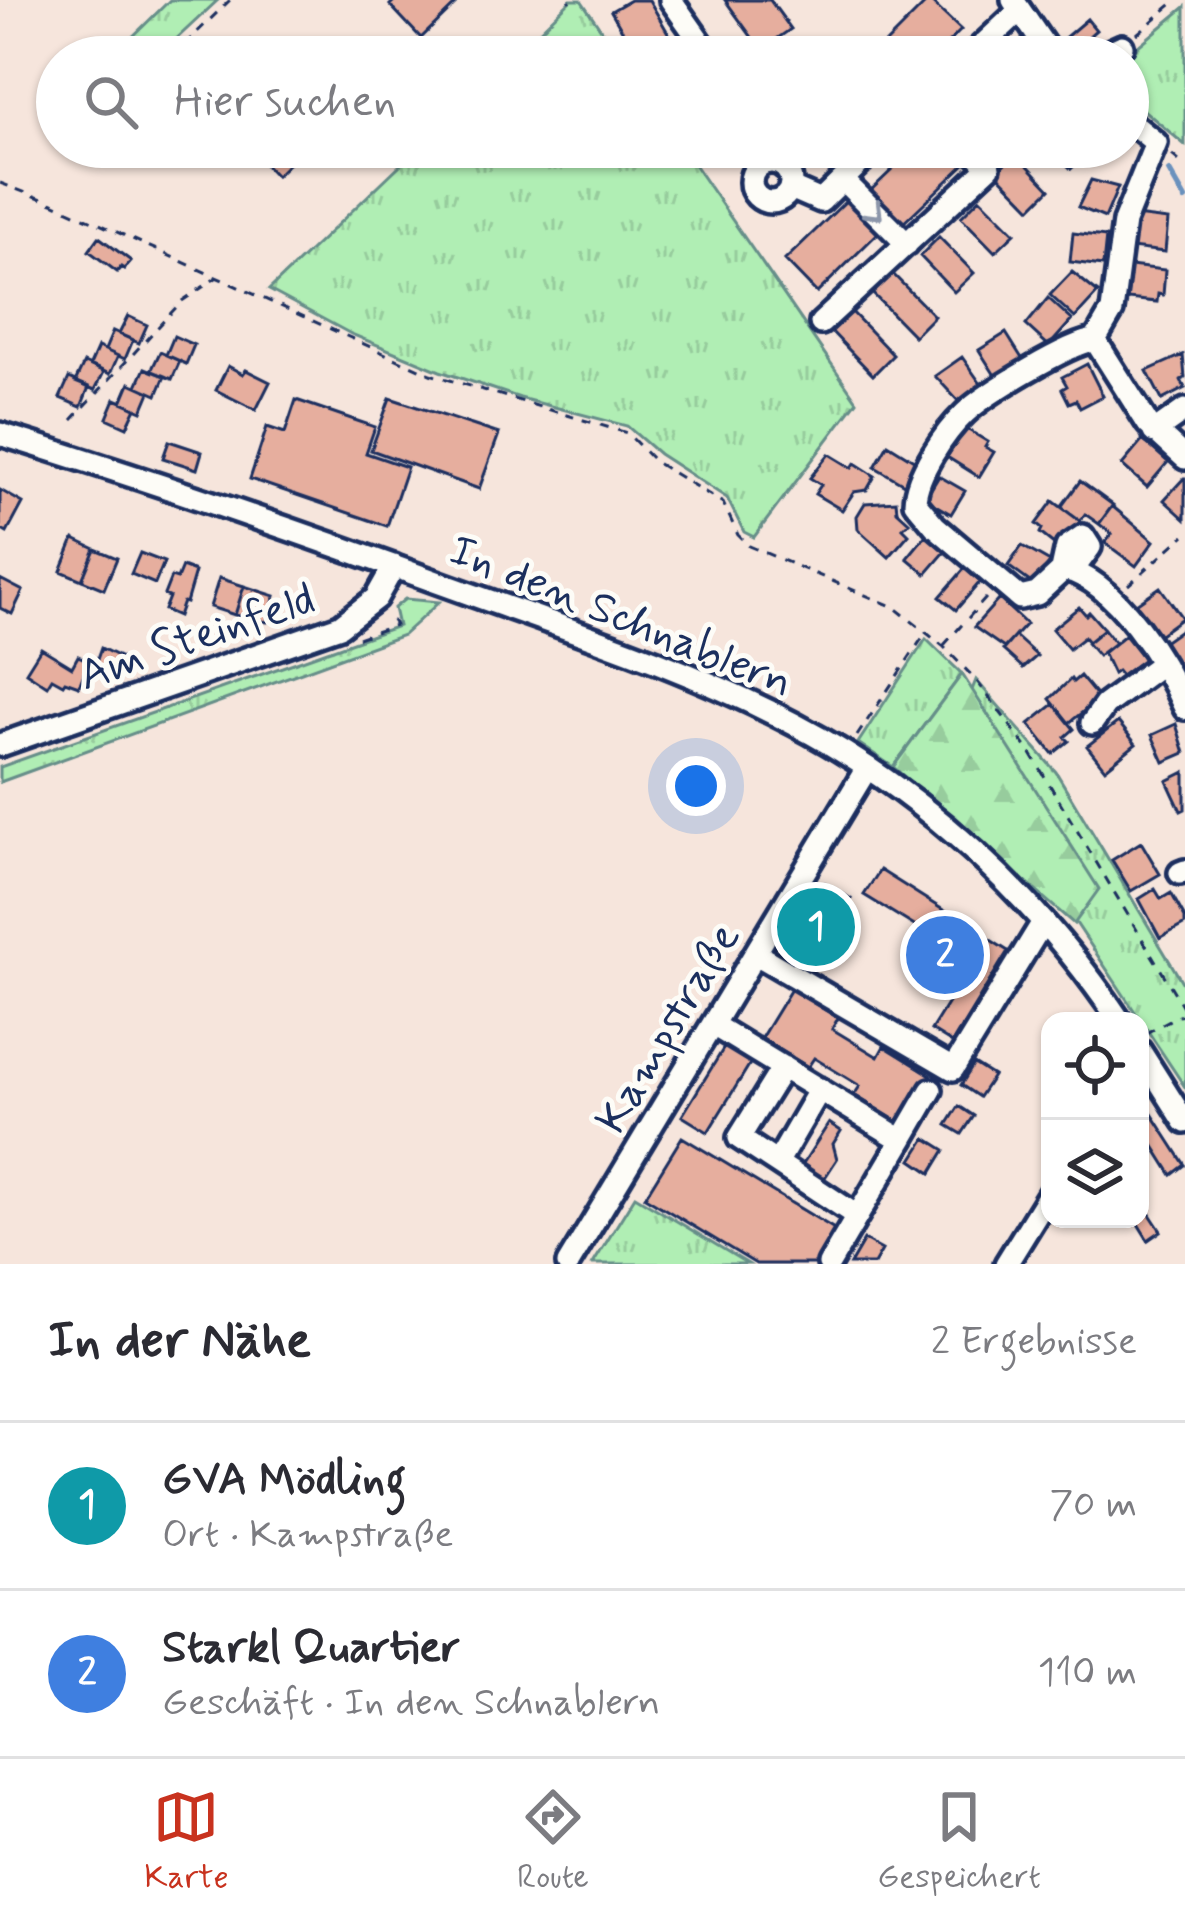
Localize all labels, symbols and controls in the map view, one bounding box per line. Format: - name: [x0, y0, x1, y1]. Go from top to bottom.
- search box: [36, 36, 1149, 168]
- icon: search: [78, 69, 144, 135]
- text: Hier suchen: [174, 73, 396, 132]
- one-way arrow: [861, 198, 883, 220]
- street label: In den Schnablern: [440, 522, 801, 713]
- street label: Am Steinfeld: [71, 570, 323, 706]
- your location: [666, 756, 726, 816]
- pin: 1: [777, 882, 855, 972]
- pin: 2: [906, 910, 984, 1000]
- street label: Kampstraße: [583, 913, 755, 1145]
- map controls: [1041, 1012, 1149, 1228]
- button: locate: [1041, 1012, 1149, 1120]
- button: layers: [1041, 1120, 1149, 1228]
- text: In der Nähe: [48, 1309, 311, 1375]
- text: 2 Ergebnisse: [931, 1317, 1137, 1368]
- text: GVA Mödling: [162, 1451, 406, 1510]
- text: 1: [78, 1480, 96, 1531]
- text: 70 m: [1049, 1480, 1137, 1531]
- text: Ort · Kampstraße: [162, 1510, 454, 1561]
- text: Starkl Quartier: [162, 1619, 460, 1678]
- text: 2: [77, 1648, 97, 1699]
- text: 110 m: [1038, 1648, 1137, 1699]
- text: Geschäft · In den Schnablern: [162, 1678, 660, 1729]
- tab: Karte: [144, 1784, 229, 1900]
- tab: Route: [517, 1784, 589, 1900]
- tab: Gespeichert: [877, 1784, 1041, 1900]

